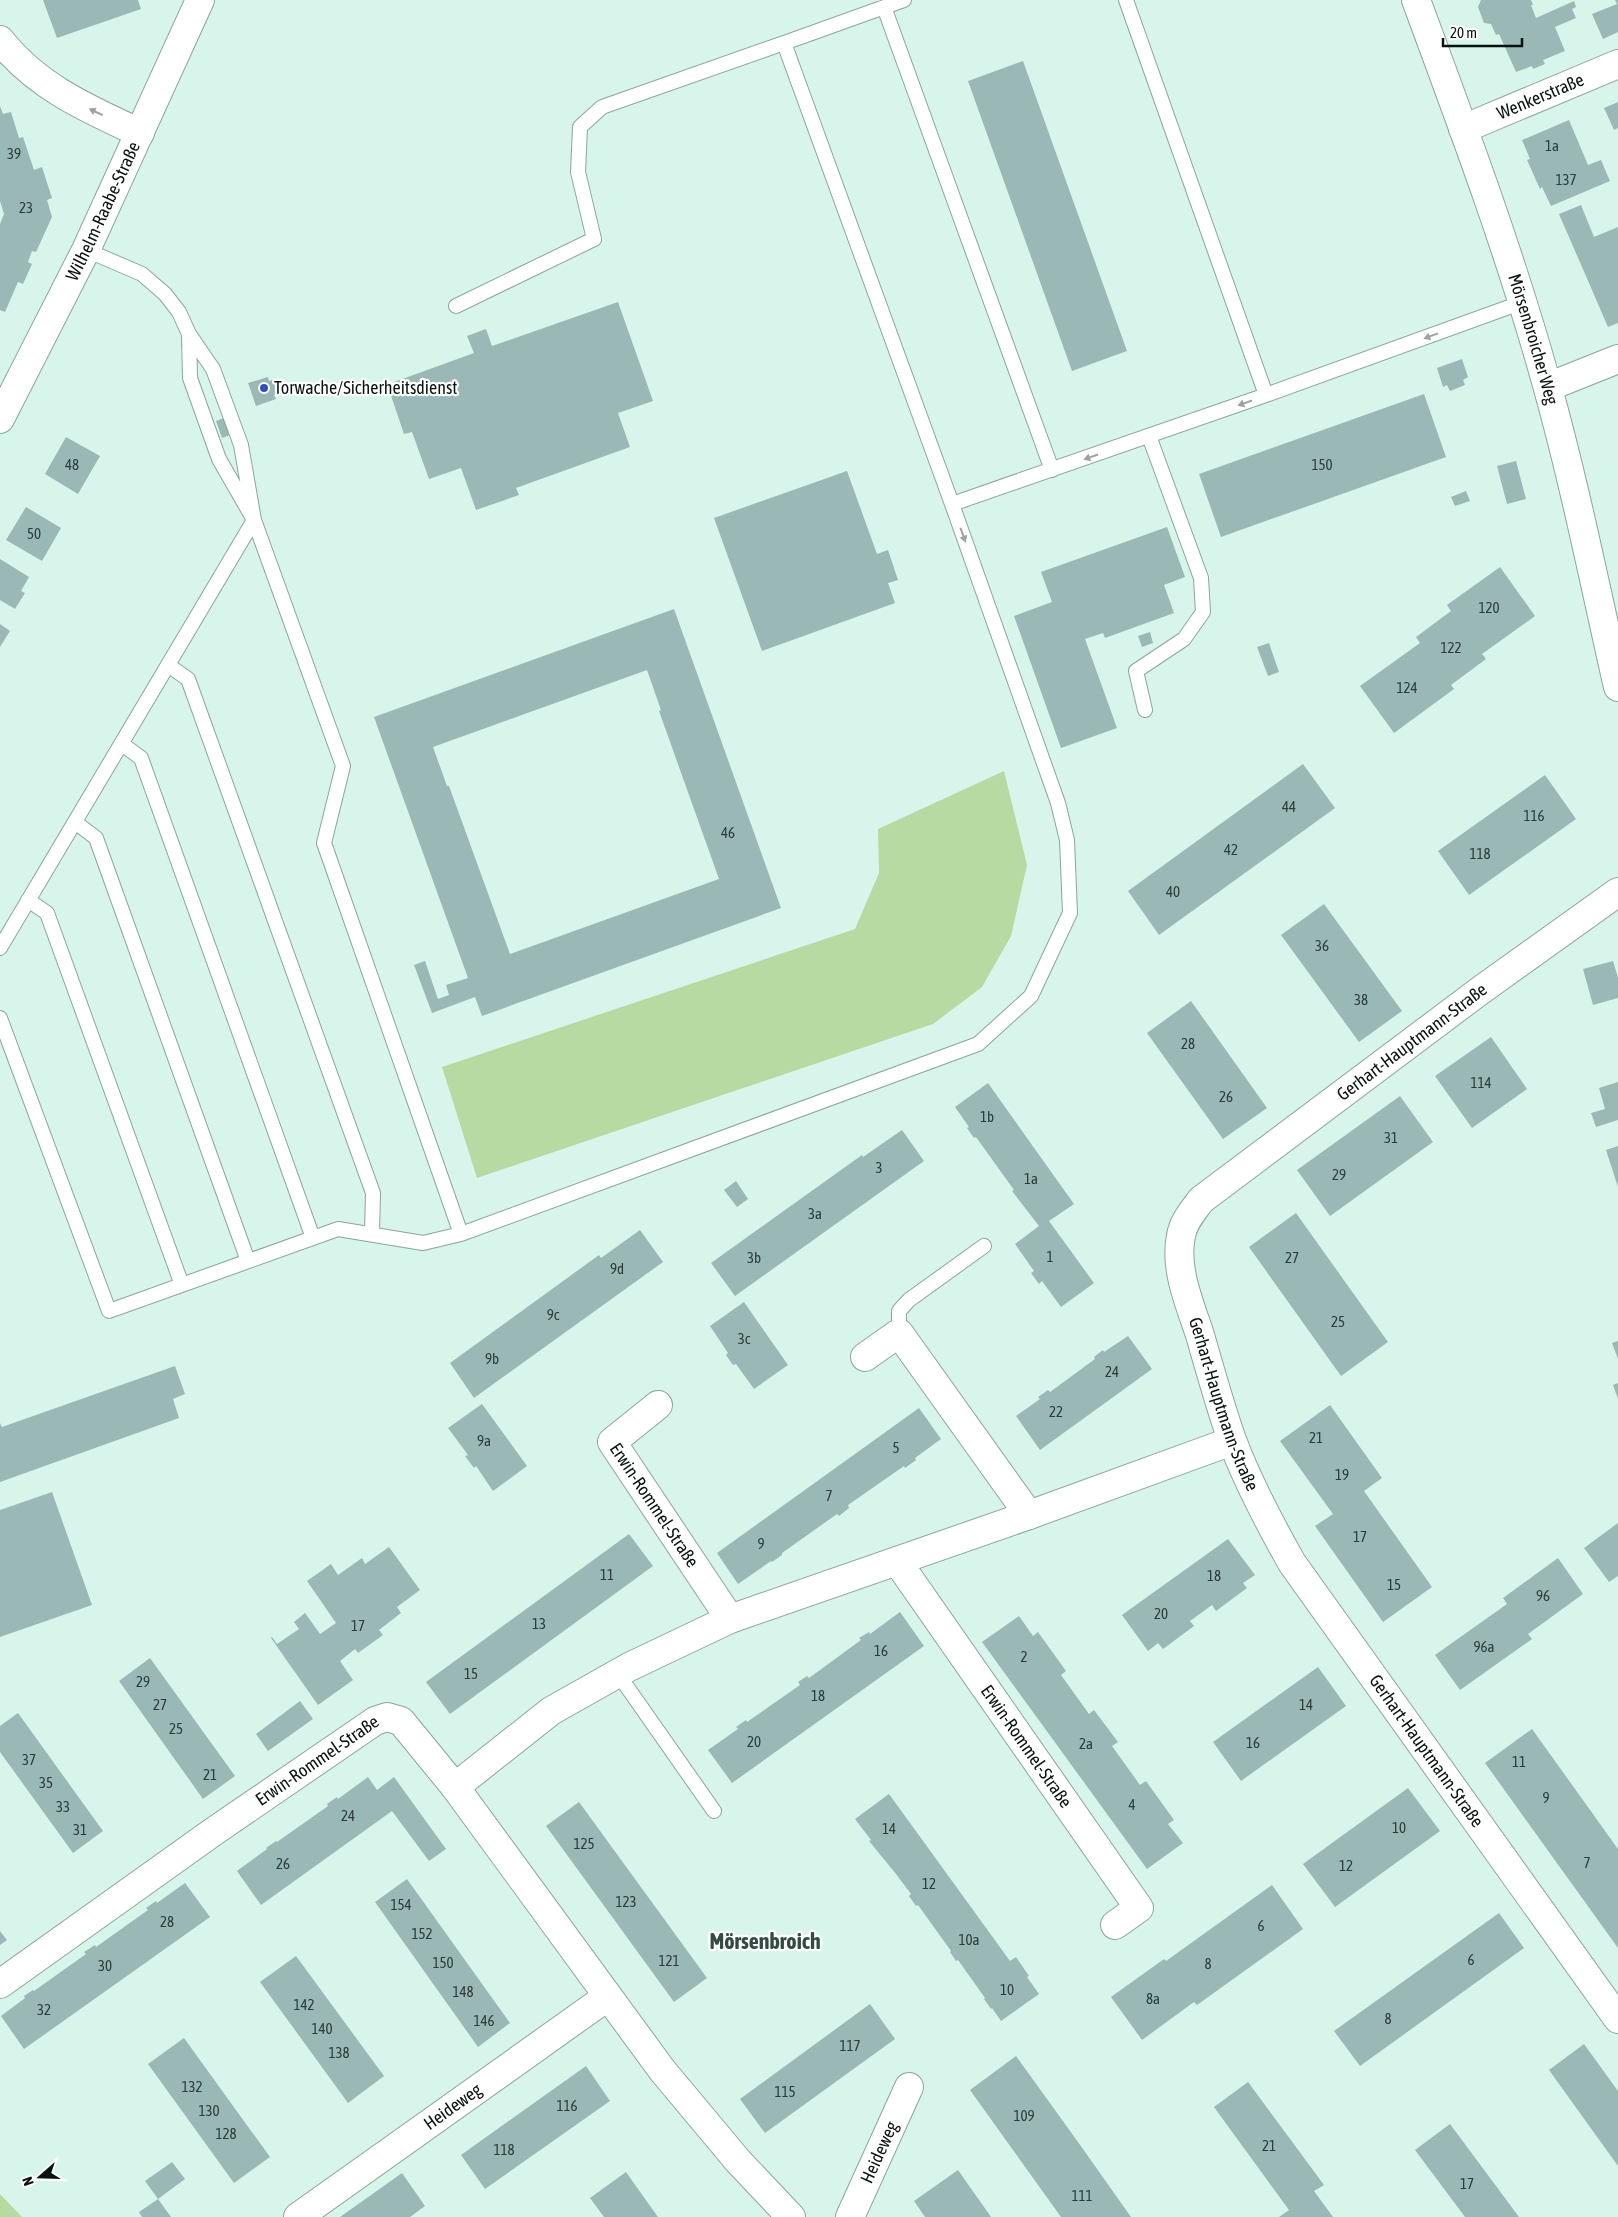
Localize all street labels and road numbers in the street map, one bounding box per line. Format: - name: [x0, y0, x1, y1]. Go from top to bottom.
- street label: Wenkerstraße: [1494, 69, 1587, 124]
- street label: Wilhelm-Raabe-Straße: [61, 138, 144, 284]
- street label: Mörsenbroicher Weg: [1504, 271, 1563, 407]
- street label: Gerhart-Hauptmann-Straße: [1333, 978, 1491, 1105]
- street label: Gerhart-Hauptmann-Straße: [1185, 1314, 1263, 1494]
- street label: Erwin-Rommel-Straße: [606, 1439, 703, 1571]
- street label: Gerhart-Hauptmann-Straße: [1365, 1670, 1488, 1831]
- street label: Erwin-Rommel-Straße: [977, 1681, 1077, 1811]
- street label: Erwin-Rommel-Straße: [251, 1711, 383, 1810]
- street label: Heideweg: [420, 2079, 486, 2134]
- street label: Heideweg: [856, 2118, 902, 2186]

